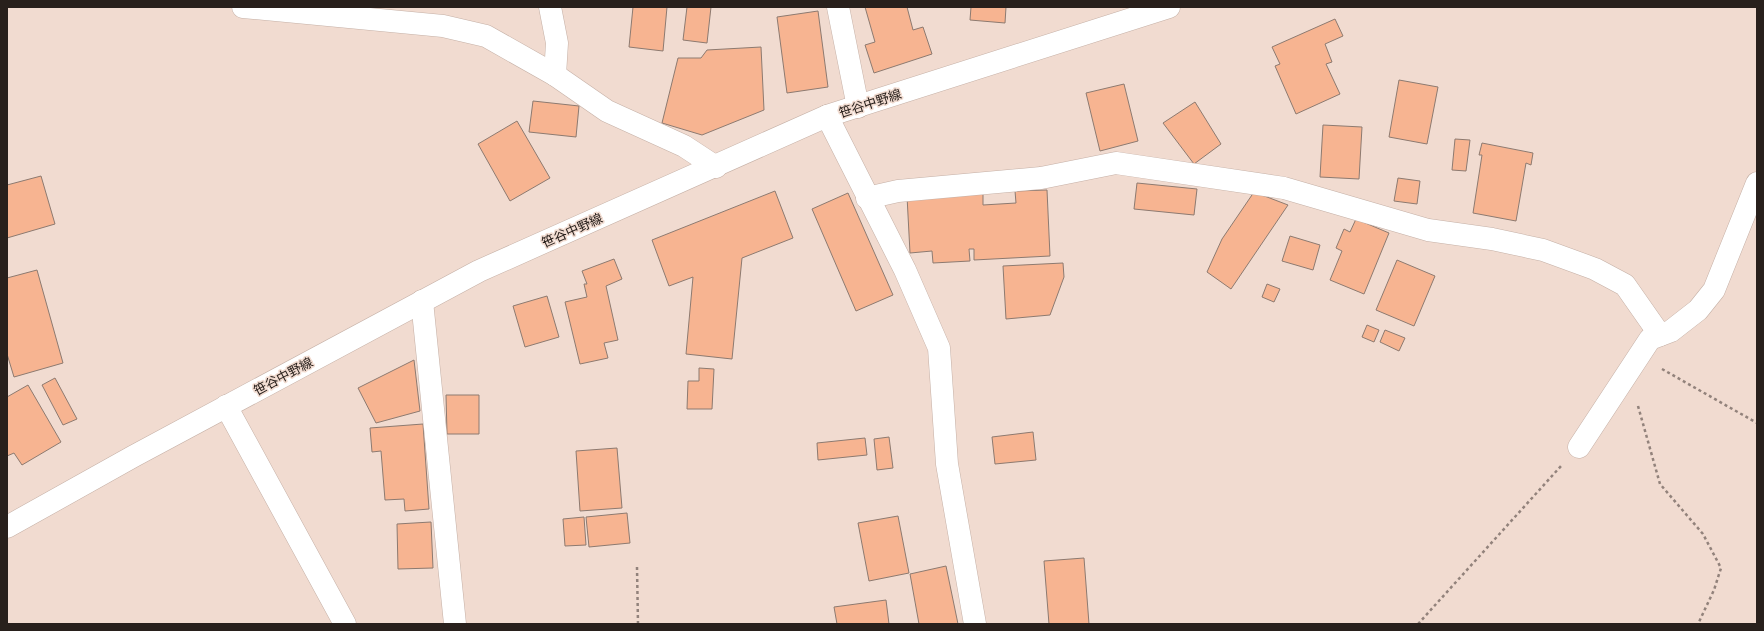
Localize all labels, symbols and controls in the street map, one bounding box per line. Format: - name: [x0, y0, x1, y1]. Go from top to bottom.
- street label: 笹谷中野線: [837, 86, 904, 122]
- street label: 笹谷中野線: [539, 210, 605, 251]
- street label: 笹谷中野線: [251, 355, 316, 399]

